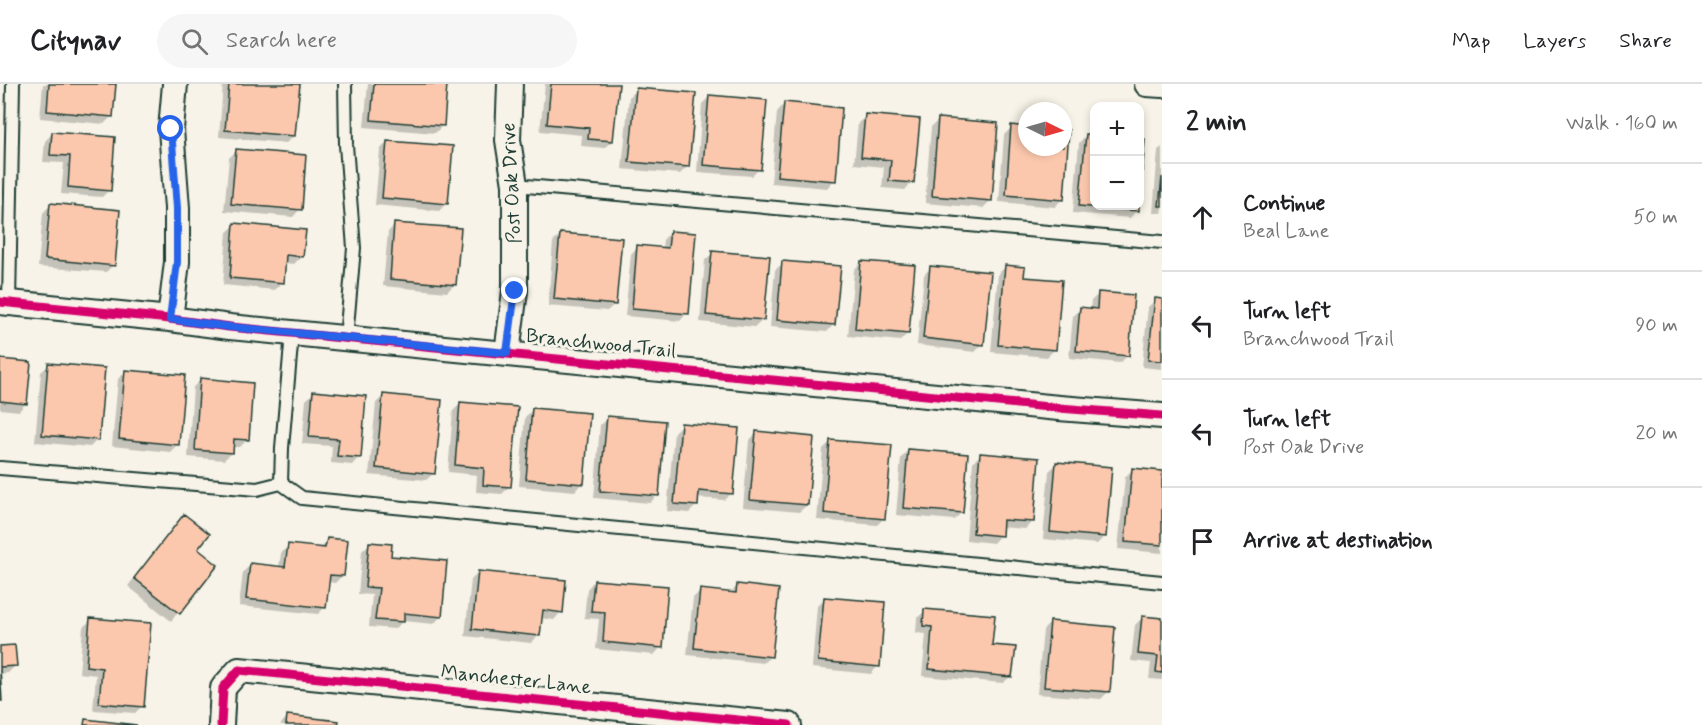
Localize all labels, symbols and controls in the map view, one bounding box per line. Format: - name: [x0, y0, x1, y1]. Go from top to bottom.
- search box: [157, 14, 577, 68]
- text: Citynav: [30, 23, 121, 60]
- icon: search: [178, 25, 211, 58]
- text: Search here: [226, 27, 337, 55]
- text: Map: [1452, 27, 1490, 55]
- text: Layers: [1523, 27, 1586, 55]
- text: Share: [1619, 27, 1672, 55]
- north arrow: [1018, 102, 1072, 156]
- map controls: [1090, 102, 1144, 210]
- button: +: [1090, 102, 1144, 156]
- text: 2 min: [1186, 106, 1247, 140]
- text: Walk · 160 m: [1566, 110, 1678, 137]
- route start: [157, 115, 183, 141]
- street label: Post Oak Drive: [495, 122, 529, 244]
- button: −: [1090, 156, 1144, 210]
- text: Continue: [1243, 190, 1325, 218]
- icon: ahead: [1186, 201, 1219, 234]
- text: 50 m: [1633, 204, 1678, 231]
- text: Beal Lane: [1243, 218, 1329, 245]
- route end: [501, 277, 527, 303]
- text: Turn left: [1243, 298, 1331, 326]
- icon: left: [1186, 309, 1219, 342]
- text: 90 m: [1635, 312, 1678, 339]
- street label: Branchwood Trail: [525, 323, 678, 365]
- text: Branchwood Trail: [1243, 326, 1394, 353]
- text: Turn left: [1243, 406, 1331, 434]
- icon: left: [1186, 417, 1219, 450]
- text: 20 m: [1635, 420, 1678, 447]
- text: Post Oak Drive: [1243, 434, 1364, 461]
- icon: arrive: [1186, 525, 1219, 558]
- text: Arrive at destination: [1243, 527, 1433, 555]
- street label: Manchester Lane: [439, 659, 593, 701]

